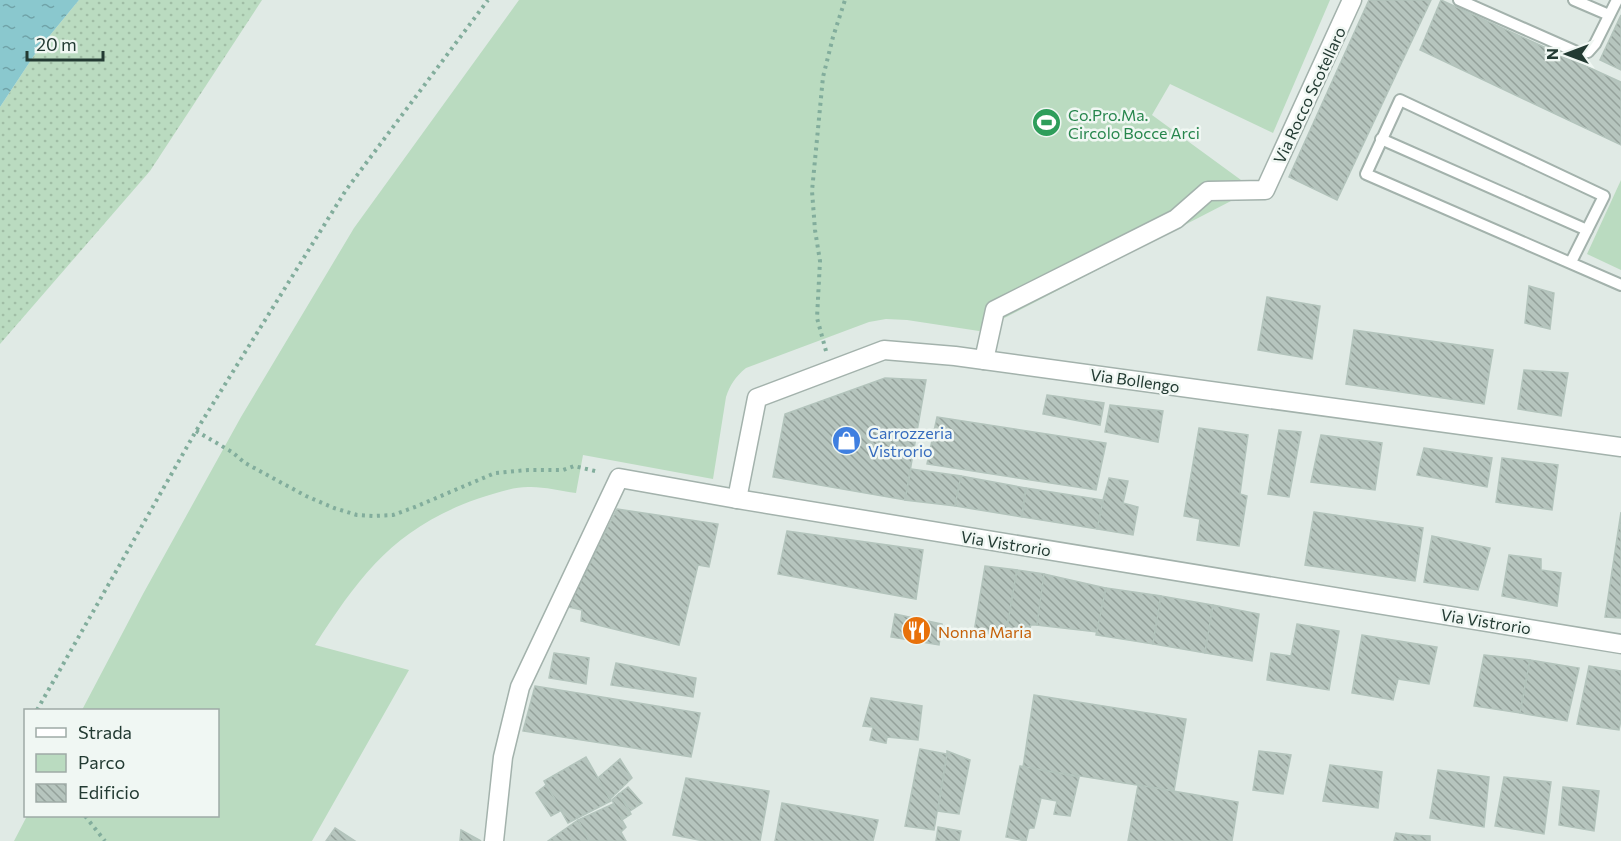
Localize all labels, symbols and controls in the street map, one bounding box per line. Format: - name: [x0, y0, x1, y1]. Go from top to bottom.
- scale bar: [27, 24, 104, 62]
- street label: Via Rocco Scotellaro: [1269, 24, 1349, 166]
- north arrow: [1537, 24, 1597, 84]
- text: 20 m: [36, 33, 77, 55]
- text: N: [1542, 48, 1561, 60]
- place label: Co.Pro.Ma. Circolo Bocce Arci: [1068, 105, 1200, 142]
- sports icon: Co.Pro.Ma. Circolo Bocce Arci: [1031, 107, 1063, 139]
- street label: Via Bollengo: [1089, 364, 1181, 396]
- place label: Carrozzeria Vistrorio: [868, 423, 953, 460]
- shop icon: Carrozzeria Vistrorio: [831, 425, 863, 457]
- street label: Via Vistrorio: [959, 526, 1053, 560]
- street label: Via Vistrorio: [1439, 604, 1533, 638]
- restaurant icon: Nonna Maria: [901, 615, 933, 647]
- place label: Nonna Maria: [938, 622, 1032, 641]
- legend: [24, 709, 219, 817]
- text: Strada: [78, 721, 132, 743]
- text: Parco: [78, 751, 125, 773]
- text: Edificio: [78, 781, 140, 803]

